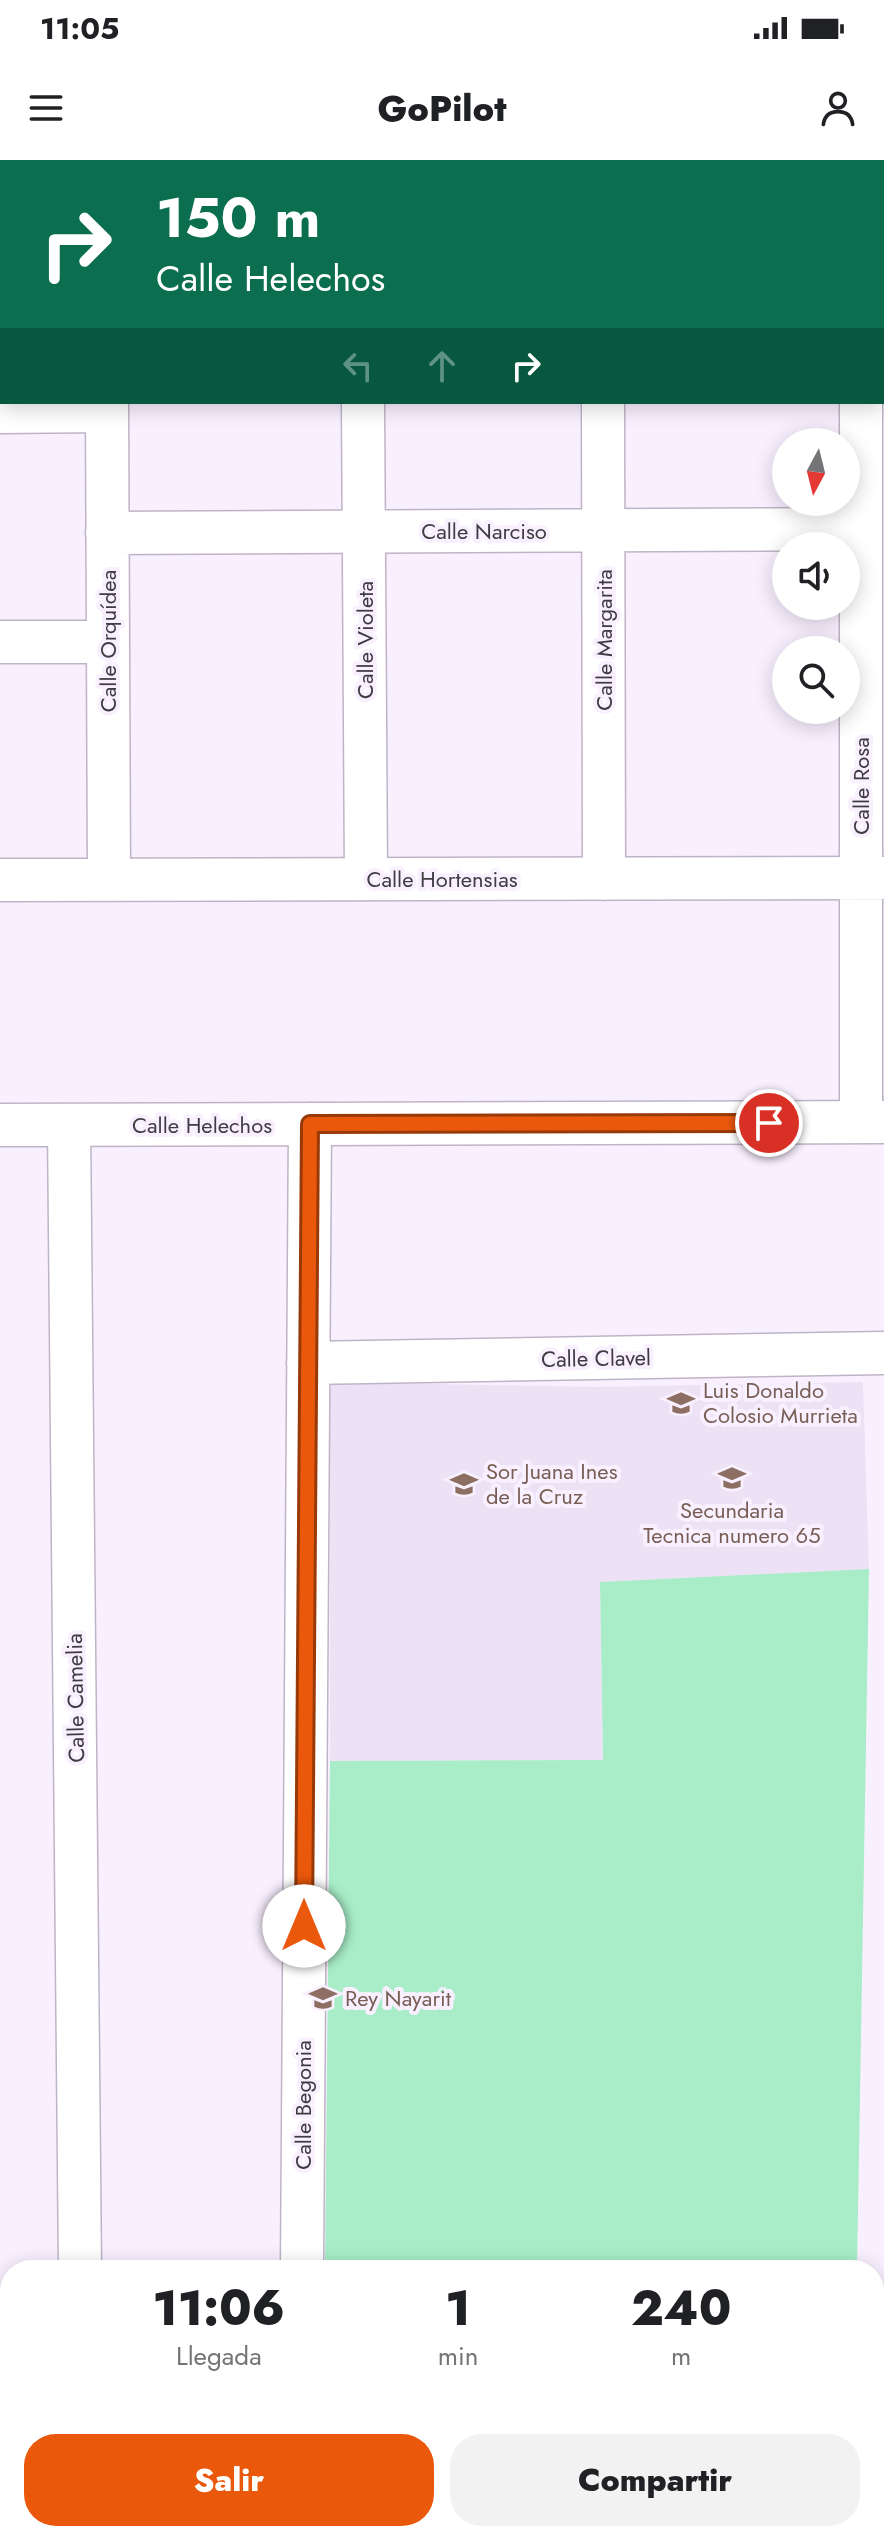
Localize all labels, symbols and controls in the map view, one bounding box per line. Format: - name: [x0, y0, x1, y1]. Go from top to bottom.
- text: 11:05: [40, 7, 119, 50]
- text: GoPilot: [378, 82, 506, 134]
- icon: menu: [24, 86, 68, 130]
- icon: person: [816, 86, 860, 130]
- text: 150 m: [156, 177, 320, 258]
- icon: right: [24, 192, 128, 296]
- text: Calle Helechos: [156, 252, 385, 304]
- icon: left: [336, 344, 380, 388]
- icon: ahead: [420, 344, 464, 388]
- icon: right: [504, 344, 548, 388]
- north arrow: [772, 428, 860, 516]
- map controls: [772, 428, 860, 724]
- street label: Calle Narciso: [421, 515, 547, 547]
- button: sound: [772, 532, 860, 620]
- street label: Calle Margarita: [588, 569, 620, 711]
- street label: Calle Orquídea: [92, 570, 124, 712]
- street label: Calle Violeta: [349, 581, 381, 699]
- button: search: [772, 636, 860, 724]
- street label: Calle Rosa: [845, 737, 877, 835]
- street label: Calle Hortensias: [366, 863, 518, 895]
- pin: [735, 1089, 803, 1157]
- icon: arrive: [747, 1101, 791, 1145]
- street label: Calle Helechos: [132, 1109, 272, 1141]
- street label: Calle Clavel: [541, 1341, 651, 1375]
- place label: Luis Donaldo Colosio Murrieta: [703, 1374, 858, 1431]
- school or university icon: Luis Donaldo Colosio Murrieta: [666, 1388, 696, 1418]
- place label: Sor Juana Ines de la Cruz: [486, 1455, 618, 1512]
- school or university icon: Secundaria Tecnica numero 65: [717, 1463, 747, 1493]
- school or university icon: Sor Juana Ines de la Cruz: [449, 1469, 479, 1499]
- place label: Secundaria Tecnica numero 65: [643, 1494, 821, 1551]
- street label: Calle Camelia: [58, 1633, 92, 1763]
- position arrow: [262, 1884, 346, 1968]
- place label: Rey Nayarit: [345, 1982, 452, 2014]
- school or university icon: Rey Nayarit: [308, 1983, 338, 2013]
- street label: Calle Begonia: [287, 2040, 319, 2170]
- text: 11:06: [153, 2274, 285, 2343]
- text: 1: [445, 2274, 471, 2343]
- text: 240: [631, 2274, 731, 2343]
- text: Llegada: [176, 2337, 262, 2375]
- text: min: [438, 2337, 478, 2375]
- text: m: [671, 2337, 691, 2375]
- button: Salir: [24, 2434, 434, 2526]
- button: Compartir: [450, 2434, 860, 2526]

